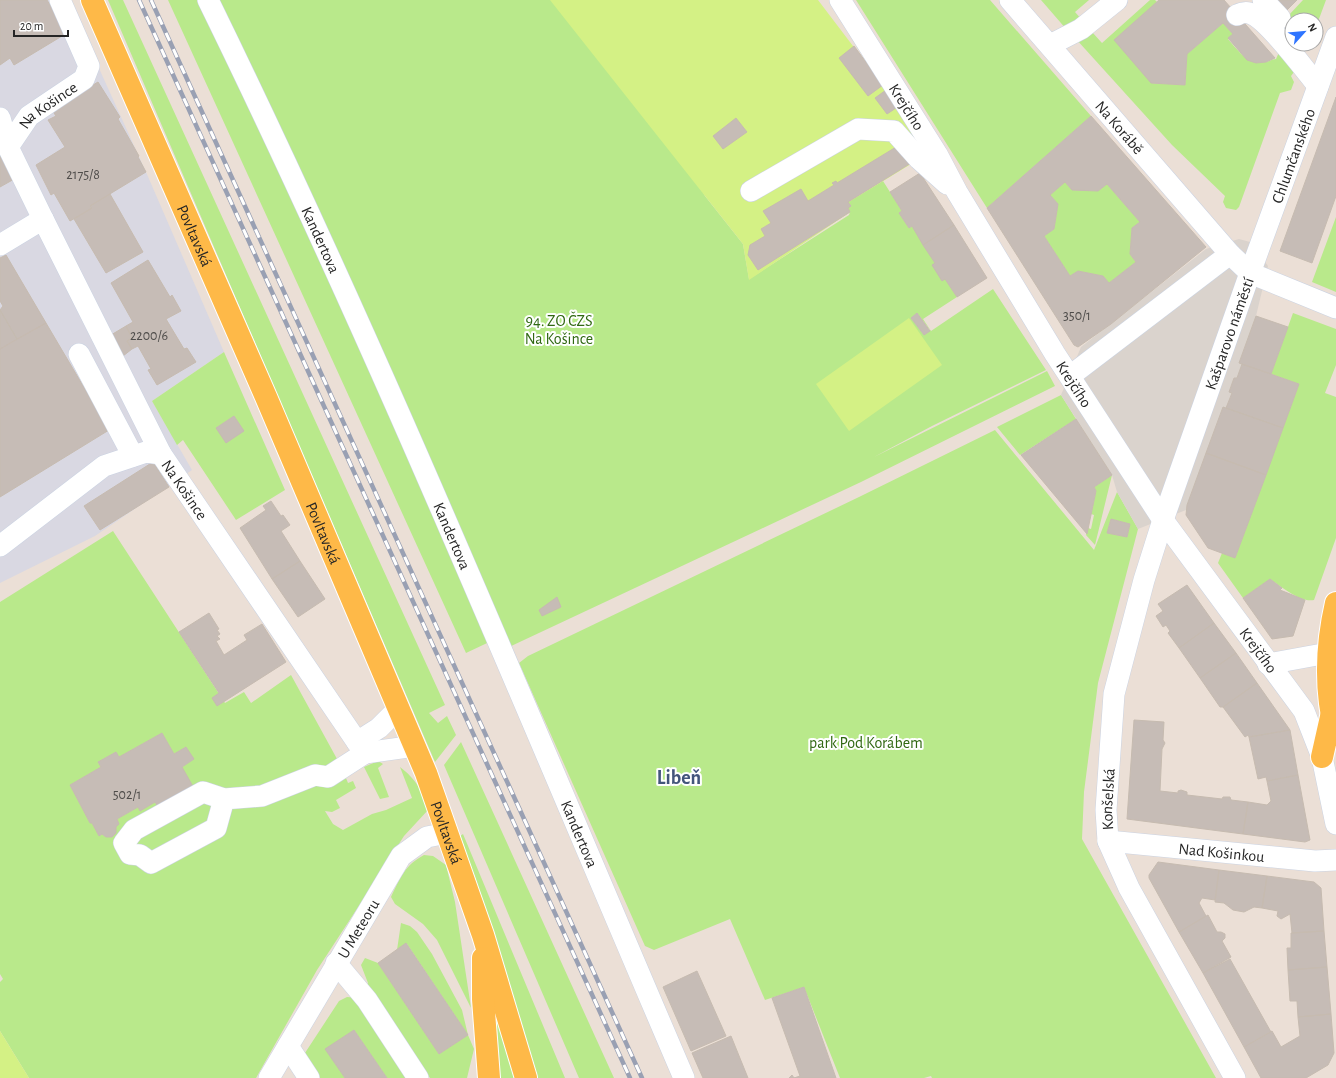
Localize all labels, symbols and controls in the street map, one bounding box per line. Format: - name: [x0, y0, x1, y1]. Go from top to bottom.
- scale bar: [14, 12, 68, 38]
- north arrow: [1284, 12, 1324, 52]
- text: 20 m: [20, 20, 43, 32]
- text: N: [1306, 22, 1319, 34]
- street label: Na Košince: [16, 79, 80, 132]
- street label: Krejčího: [886, 81, 927, 133]
- street label: Na Korábě: [1092, 98, 1146, 157]
- street label: Chlumčanského: [1269, 106, 1318, 205]
- house number: 2175/8: [66, 168, 100, 182]
- street label: Povltavská: [174, 203, 215, 269]
- street label: Kandertova: [298, 204, 342, 276]
- street label: Kašparovo náměstí: [1203, 275, 1257, 392]
- house number: 350/1: [1063, 309, 1091, 323]
- park label: 94. ZO ČZS Na Košince: [525, 311, 593, 347]
- house number: 2200/6: [130, 329, 168, 343]
- street label: Krejčího: [1053, 358, 1095, 411]
- street label: Na Košince: [158, 457, 210, 523]
- street label: Povltavská: [303, 500, 343, 566]
- street label: Kandertova: [430, 500, 473, 572]
- street label: Krejčího: [1236, 625, 1280, 676]
- park label: park Pod Korábem: [809, 735, 923, 751]
- district label: Libeň: [657, 768, 701, 788]
- street label: Konšelská: [1099, 768, 1118, 830]
- house number: 502/1: [113, 788, 141, 802]
- street label: Kandertova: [558, 798, 600, 870]
- street label: Povltavská: [428, 799, 464, 866]
- street label: Nad Košinkou: [1178, 841, 1265, 865]
- street label: U Meteoru: [335, 897, 382, 961]

